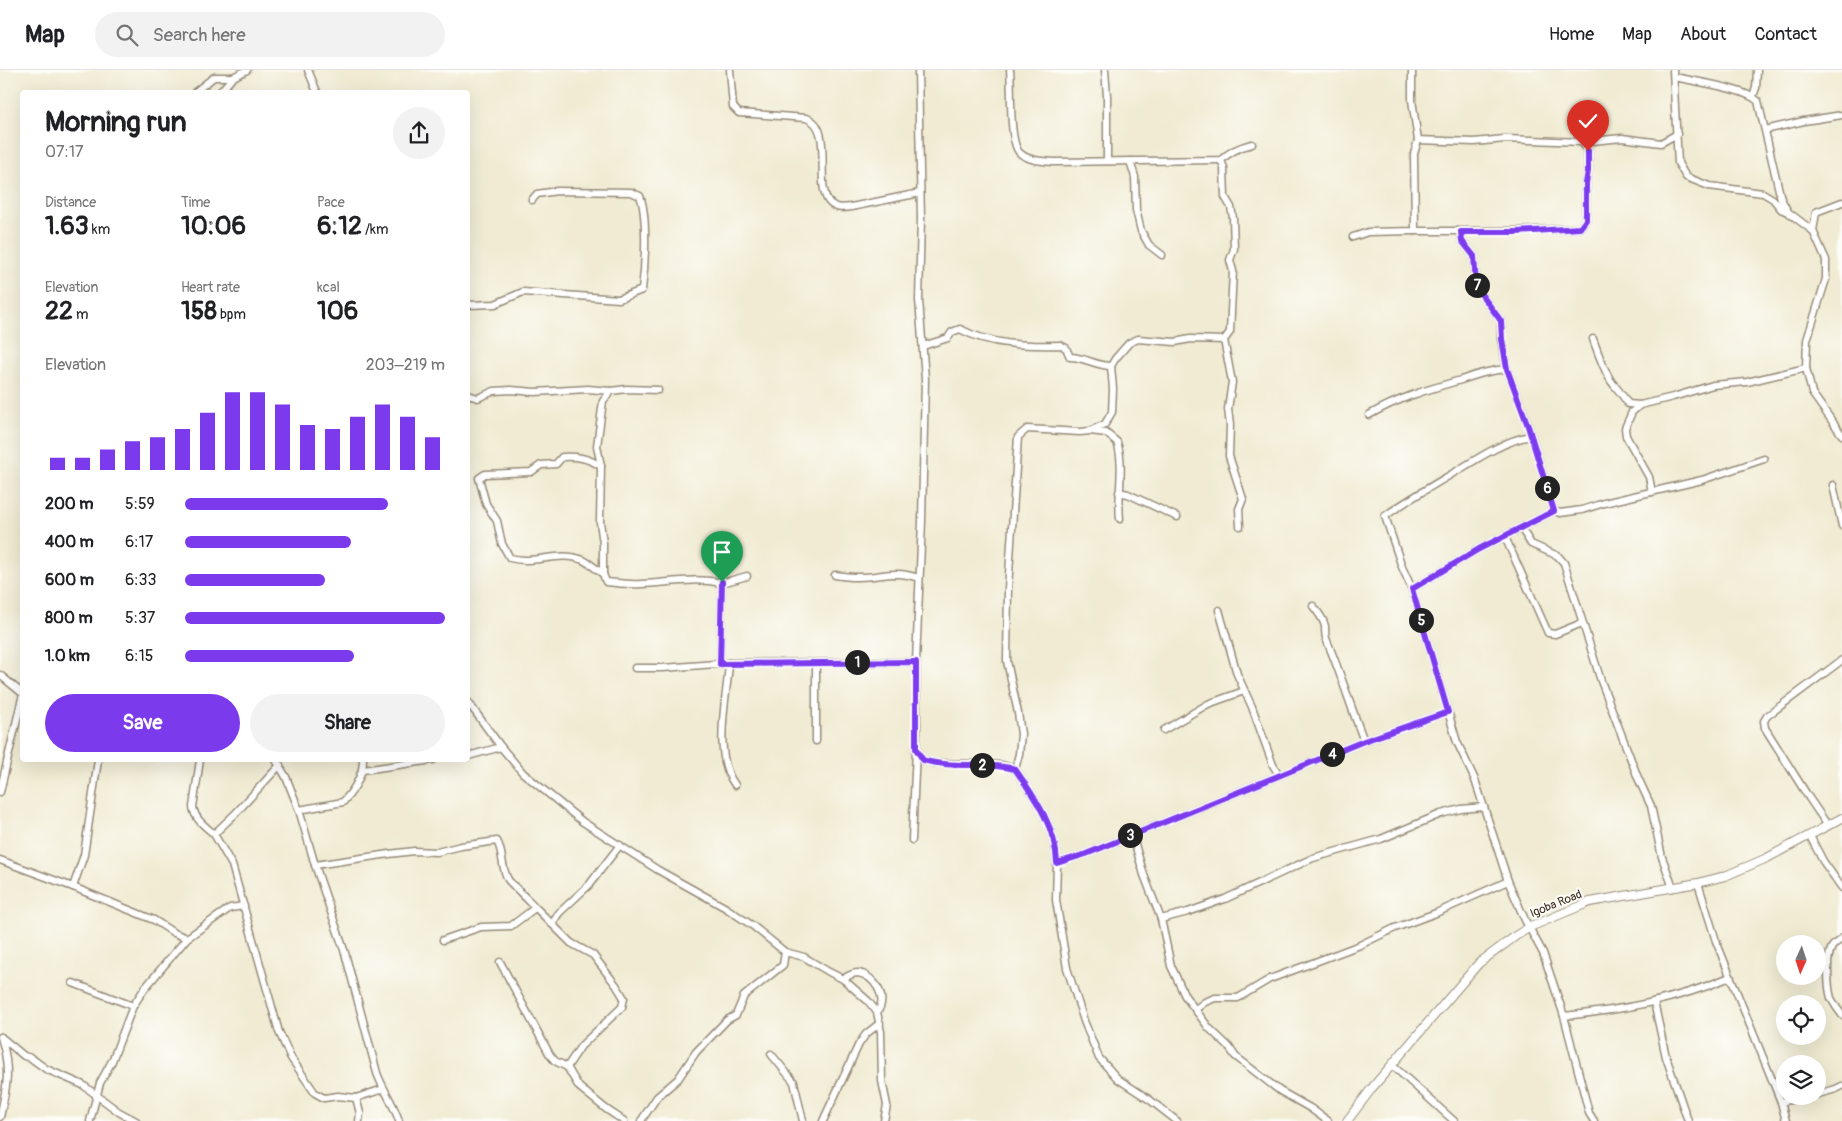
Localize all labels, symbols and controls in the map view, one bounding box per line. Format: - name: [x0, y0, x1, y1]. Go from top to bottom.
- search box: [95, 12, 445, 57]
- text: Map: [25, 20, 65, 49]
- icon: search: [113, 21, 141, 49]
- text: Search here: [153, 23, 246, 47]
- text: Home: [1549, 23, 1594, 46]
- text: Map: [1622, 23, 1652, 46]
- text: About: [1680, 23, 1726, 46]
- text: Contact: [1754, 23, 1817, 46]
- pin: [1567, 100, 1609, 151]
- text: Morning run: [45, 105, 187, 140]
- button: share: [393, 107, 445, 159]
- icon: check: [1574, 107, 1602, 135]
- text: 07:17: [45, 142, 83, 162]
- text: Distance: [45, 194, 96, 211]
- text: Time: [181, 194, 210, 211]
- text: Pace: [317, 194, 345, 211]
- text: 1.63: [45, 211, 89, 242]
- text: 10:06: [181, 211, 246, 242]
- text: 6:12: [317, 211, 362, 242]
- text: km: [89, 221, 110, 238]
- text: /km: [362, 221, 388, 238]
- pin: 7: [1464, 272, 1490, 298]
- text: 7: [1474, 277, 1481, 294]
- text: Elevation: [45, 279, 98, 296]
- text: Heart rate: [181, 279, 240, 296]
- text: kcal: [317, 279, 340, 296]
- text: 22: [45, 296, 73, 327]
- text: 158: [181, 296, 217, 327]
- text: 106: [317, 296, 358, 327]
- text: m: [73, 306, 88, 323]
- text: bpm: [217, 306, 246, 323]
- text: Elevation: [45, 355, 106, 375]
- text: 203–219 m: [366, 355, 445, 375]
- pin: 6: [1534, 476, 1560, 500]
- text: 6: [1543, 480, 1552, 497]
- text: 200 m: [45, 494, 93, 514]
- text: 5:59: [125, 494, 155, 514]
- pin: [701, 531, 743, 582]
- text: 400 m: [45, 532, 94, 552]
- text: 6:17: [125, 532, 153, 552]
- icon: arrive: [708, 538, 736, 566]
- text: 600 m: [45, 570, 94, 590]
- text: 6:33: [125, 570, 156, 590]
- text: 800 m: [45, 608, 93, 628]
- text: 5:37: [125, 608, 155, 628]
- pin: 5: [1408, 608, 1434, 632]
- text: 5: [1418, 612, 1425, 629]
- text: 1.0 km: [45, 646, 90, 666]
- text: 6:15: [125, 646, 154, 666]
- pin: 1: [844, 650, 870, 674]
- text: 1: [855, 654, 860, 671]
- button: Save: [45, 694, 240, 752]
- button: Share: [250, 694, 445, 752]
- pin: 4: [1320, 742, 1344, 766]
- text: 4: [1328, 746, 1337, 763]
- pin: 2: [970, 752, 994, 778]
- text: 2: [979, 757, 986, 774]
- pin: 3: [1118, 822, 1142, 848]
- text: 3: [1127, 827, 1134, 844]
- street label: Igoba Road: [1528, 887, 1584, 921]
- north arrow: [1776, 935, 1826, 985]
- map controls: [1776, 935, 1826, 1105]
- button: locate: [1776, 995, 1826, 1045]
- button: layers: [1776, 1055, 1826, 1105]

